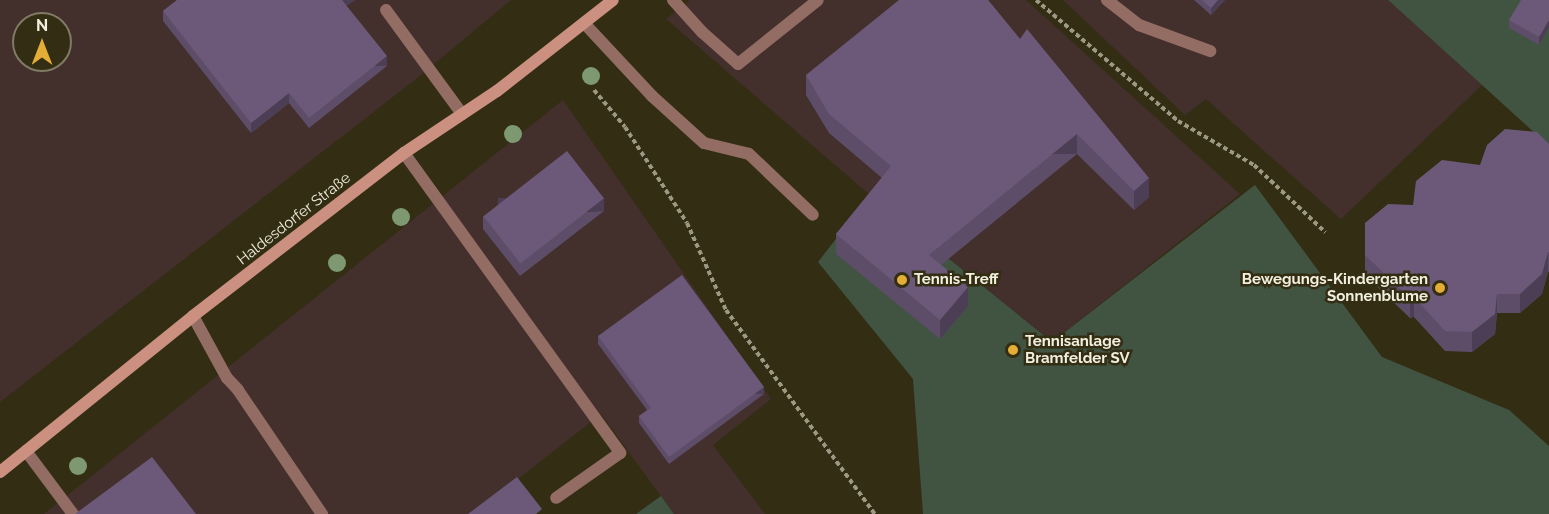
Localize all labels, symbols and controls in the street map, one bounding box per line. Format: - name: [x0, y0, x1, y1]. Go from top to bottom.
- north arrow: [12, 12, 72, 72]
- text: N: [36, 16, 48, 35]
- street label: Haldesdorfer Straße: [234, 169, 354, 269]
- place label: Bewegungs-Kindergarten Sonnenblume: [1242, 270, 1428, 305]
- place label: Tennis-Treff: [914, 271, 998, 289]
- marker: Tennis-Treff: [895, 273, 909, 287]
- marker: Bewegungs-Kindergarten Sonnenblume: [1433, 281, 1447, 295]
- place label: Tennisanlage Bramfelder SV: [1025, 332, 1130, 367]
- marker: Tennisanlage Bramfelder SV: [1006, 343, 1020, 357]

